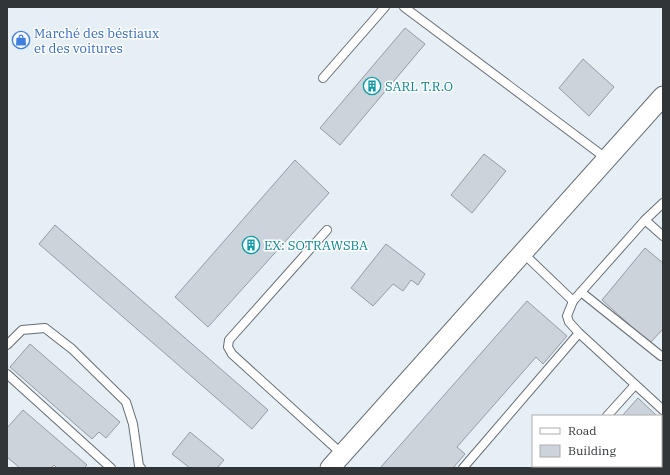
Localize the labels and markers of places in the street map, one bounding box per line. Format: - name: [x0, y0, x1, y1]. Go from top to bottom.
- place label: Marché des béstiaux et des voitures: [34, 25, 159, 57]
- shop icon: Marché des béstiaux et des voitures: [11, 30, 31, 50]
- building icon: SARL T.R.O: [362, 76, 382, 96]
- place label: SARL T.R.O: [385, 78, 453, 95]
- building icon: EX: SOTRAWSBA: [241, 235, 261, 255]
- place label: EX: SOTRAWSBA: [264, 237, 368, 254]

